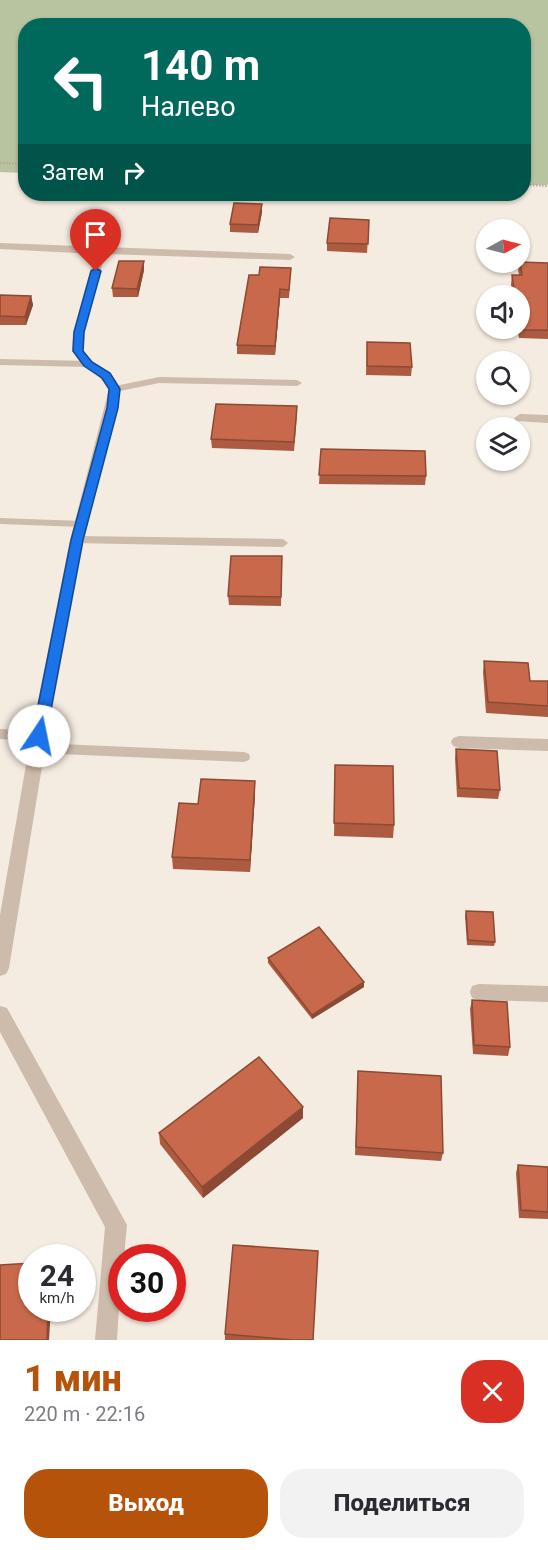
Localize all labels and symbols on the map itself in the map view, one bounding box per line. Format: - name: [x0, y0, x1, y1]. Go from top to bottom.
- pin: [70, 209, 121, 271]
- north arrow: [476, 219, 530, 273]
- position arrow: [7, 704, 71, 768]
- speed limit sign: 30: [108, 1244, 186, 1322]

